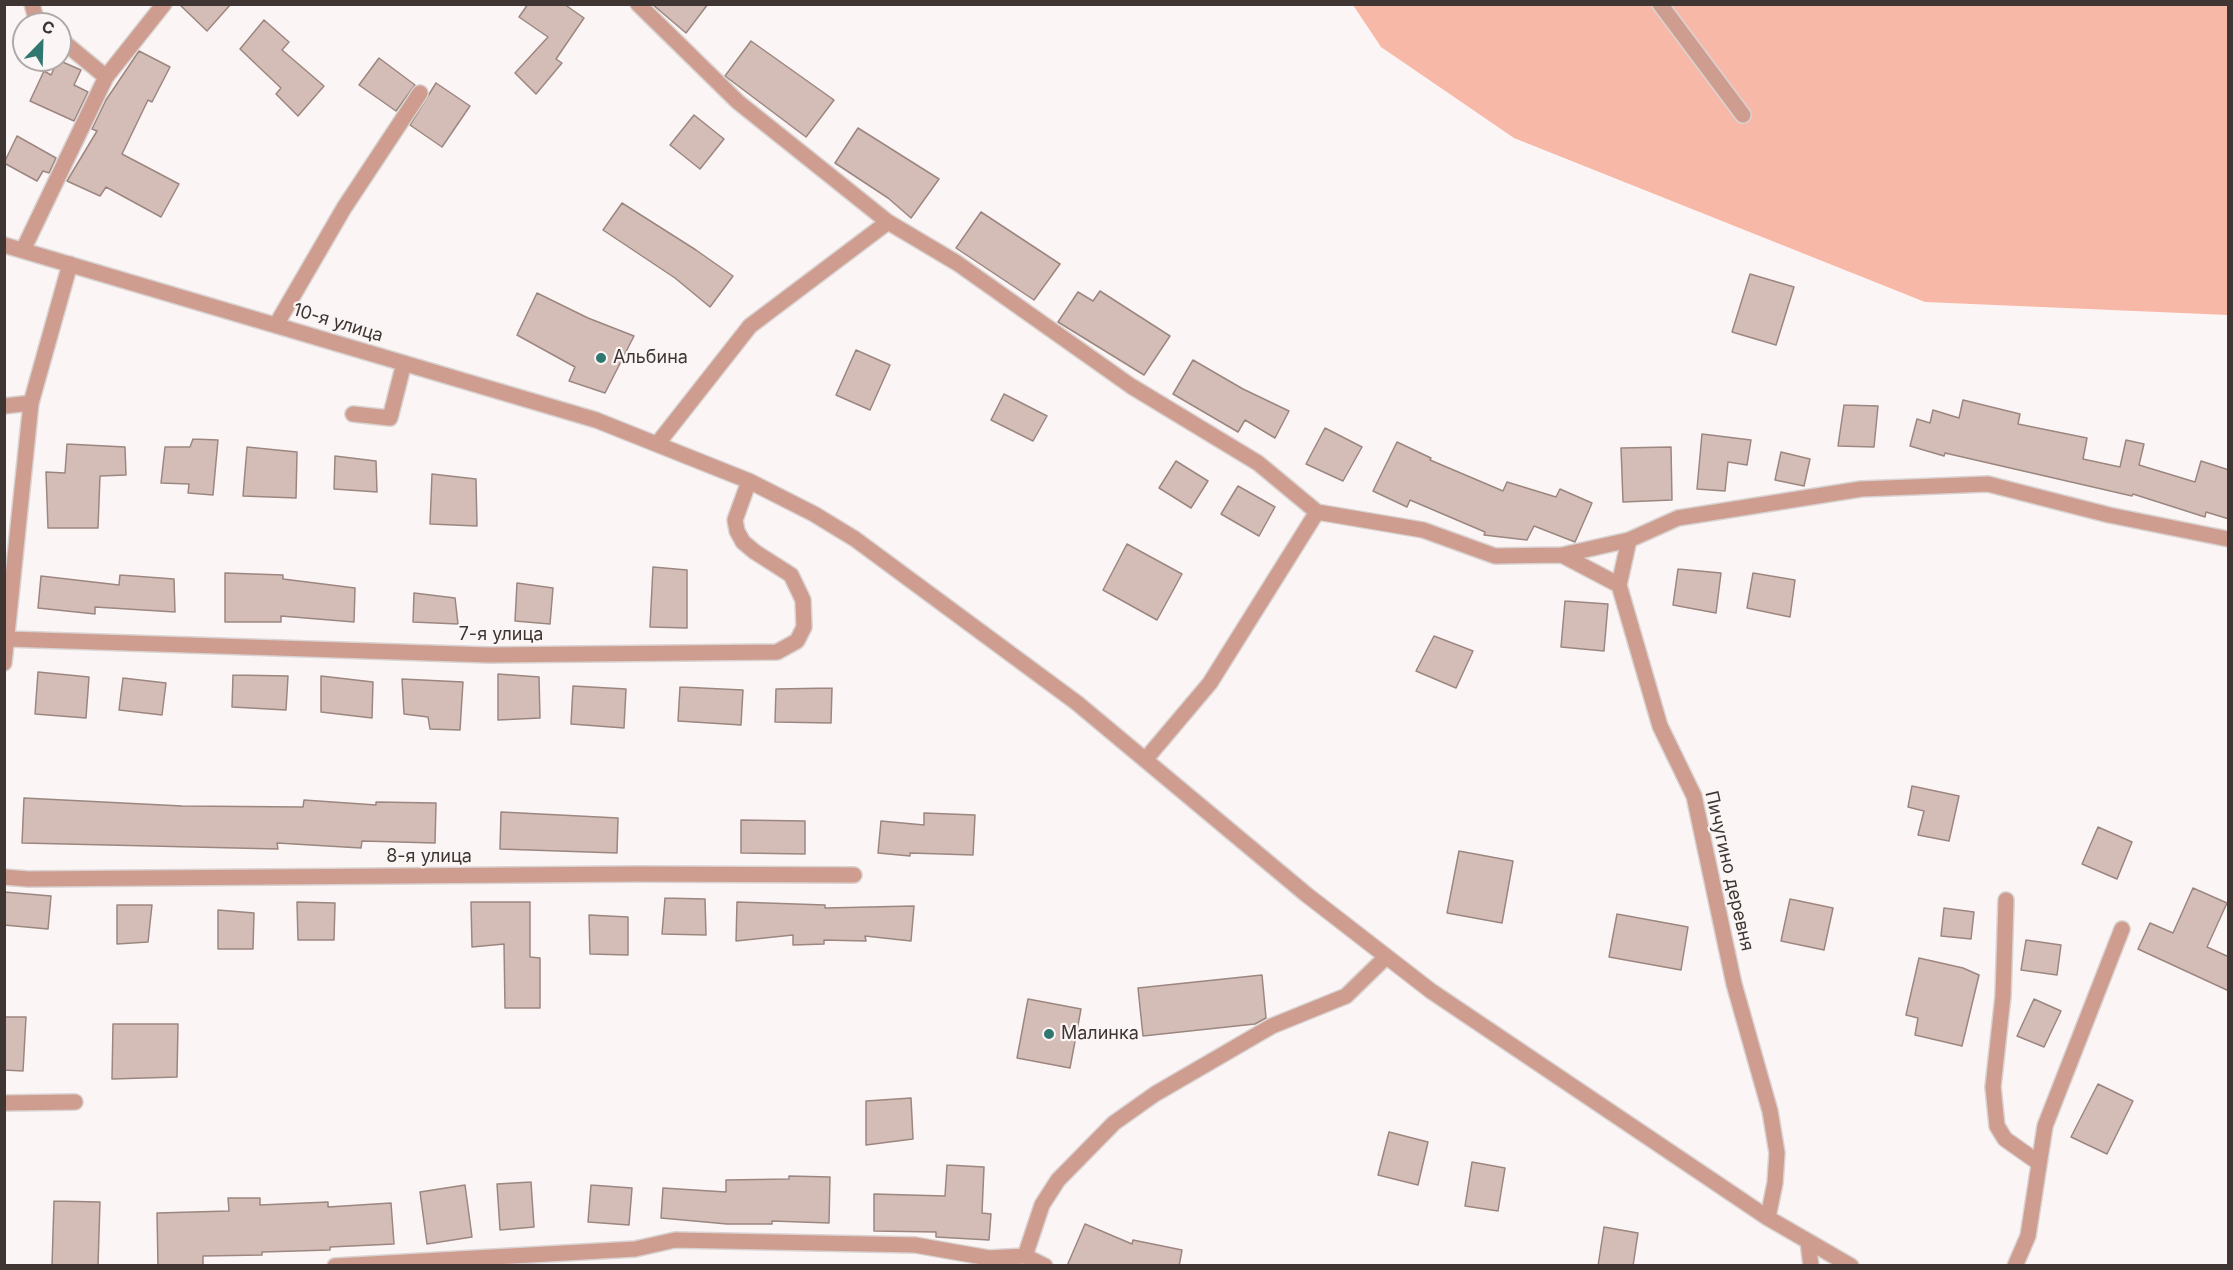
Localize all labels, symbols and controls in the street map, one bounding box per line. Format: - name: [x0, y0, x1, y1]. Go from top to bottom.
- north arrow: [12, 12, 72, 72]
- text: С: [39, 16, 58, 39]
- street label: 10-я улица: [290, 299, 386, 347]
- place label: Альбина: [613, 347, 688, 369]
- marker: Альбина: [594, 351, 608, 365]
- street label: 7-я улица: [459, 624, 543, 646]
- street label: Пичугино деревня: [1700, 789, 1758, 953]
- street label: 8-я улица: [386, 846, 472, 868]
- place label: Малинка: [1061, 1023, 1139, 1045]
- marker: Малинка: [1042, 1027, 1056, 1041]

